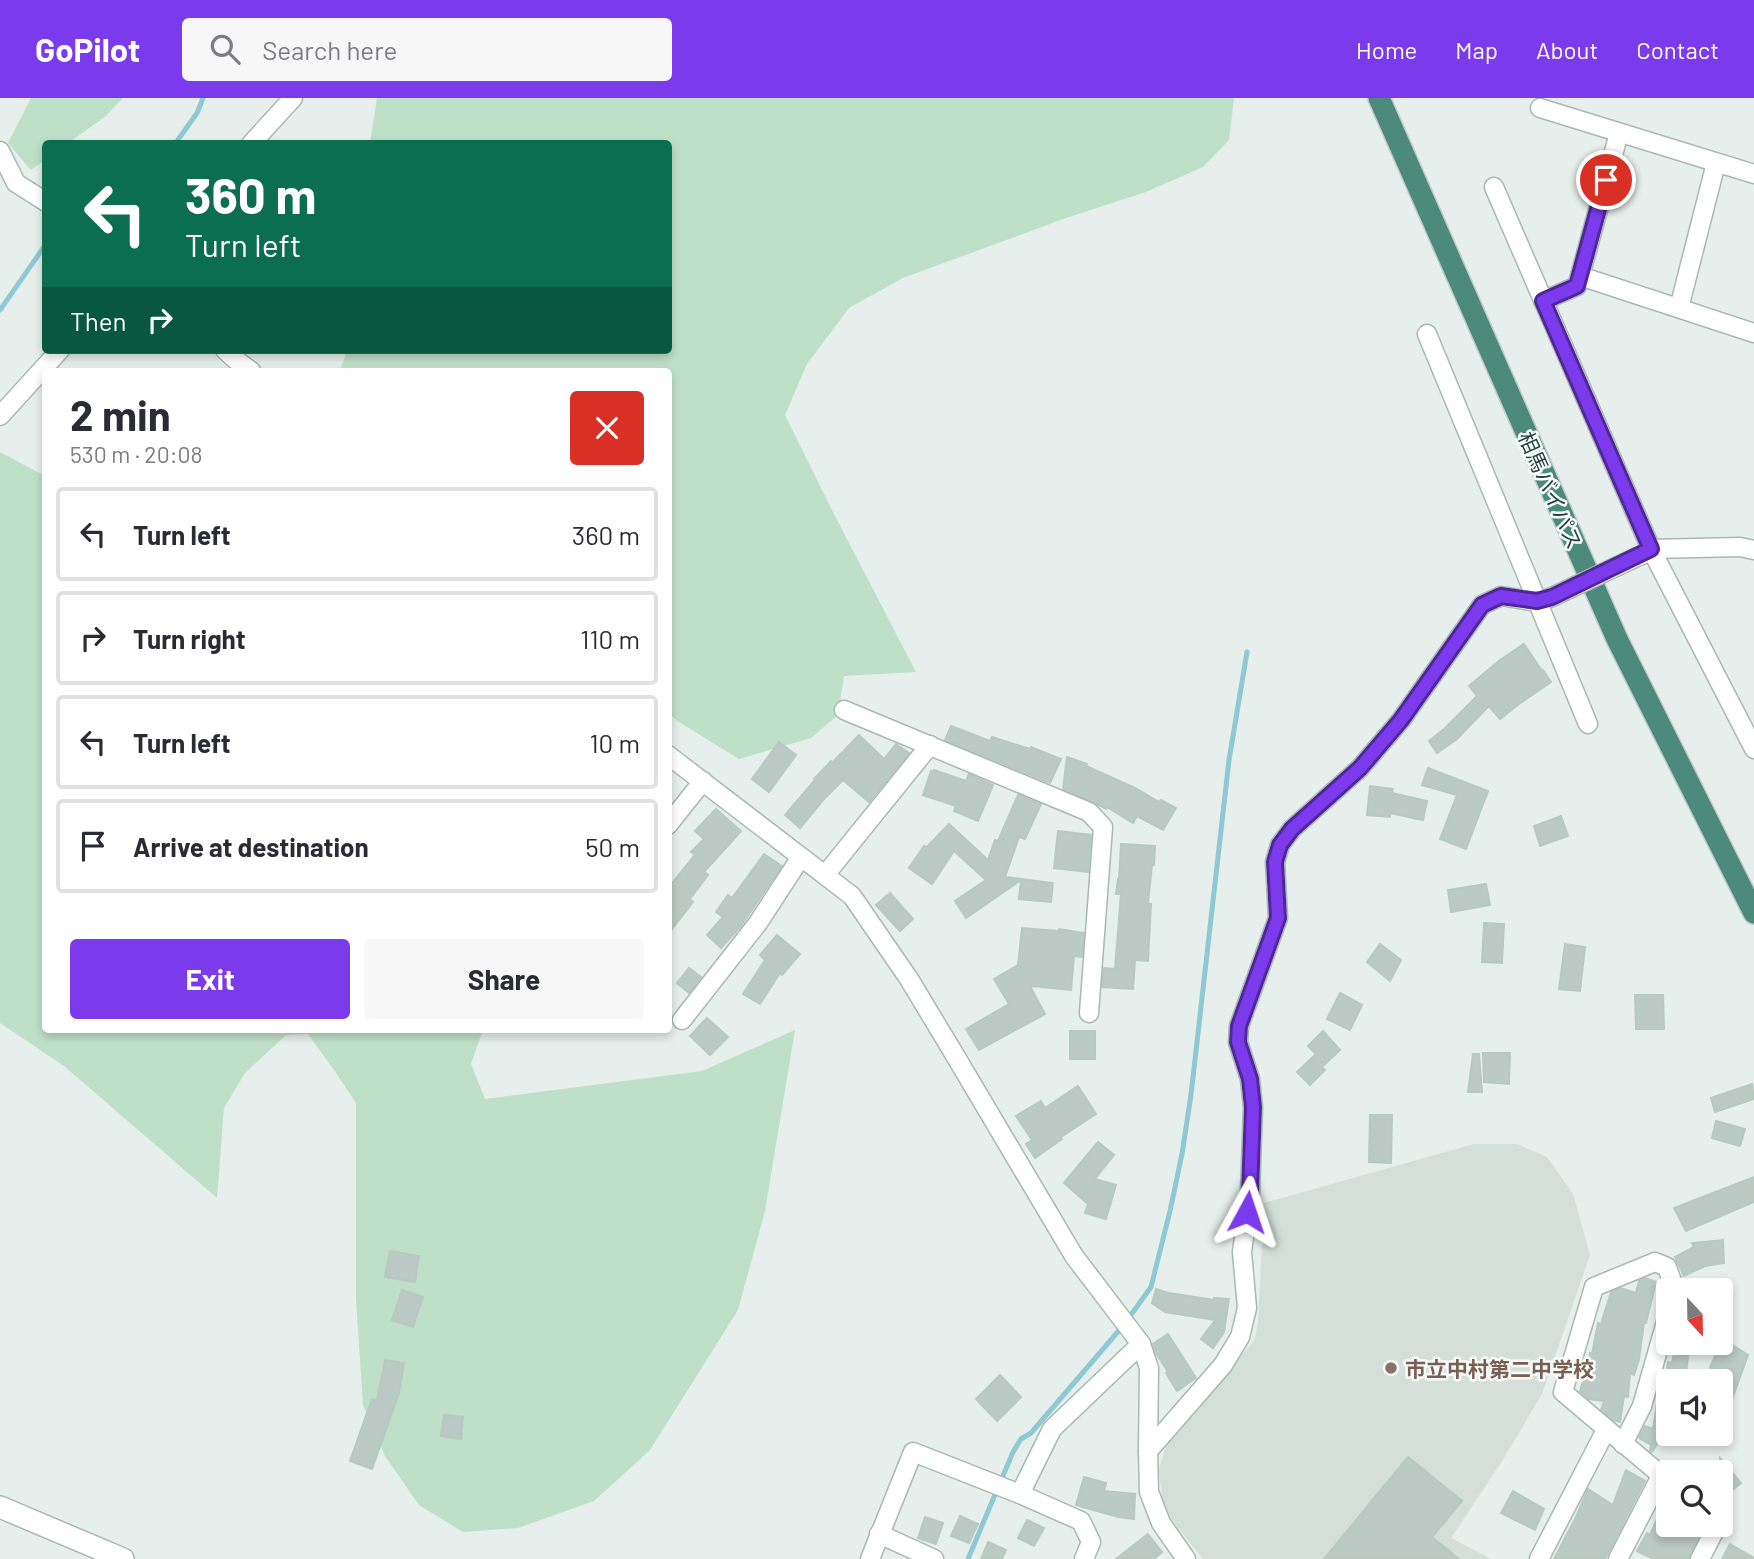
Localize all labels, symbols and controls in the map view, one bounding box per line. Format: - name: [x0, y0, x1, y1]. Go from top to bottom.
- search box: [182, 18, 672, 81]
- text: GoPilot: [35, 29, 140, 69]
- icon: search: [206, 30, 244, 68]
- text: Search here: [262, 34, 397, 65]
- text: Home: [1356, 35, 1417, 64]
- text: Map: [1455, 35, 1498, 64]
- text: About: [1536, 35, 1598, 64]
- text: Contact: [1636, 35, 1719, 64]
- pin: [1576, 150, 1636, 210]
- icon: arrive: [1587, 161, 1625, 199]
- text: 360 m: [185, 165, 316, 224]
- icon: left: [70, 168, 161, 259]
- text: Turn left: [185, 225, 302, 263]
- icon: right: [141, 301, 179, 339]
- text: Then: [70, 305, 127, 336]
- text: 2 min: [70, 389, 171, 439]
- button: close: [570, 391, 644, 465]
- street label: 相馬バイパス: [1514, 428, 1588, 552]
- text: 530 m · 20:08: [70, 440, 202, 468]
- icon: left: [74, 515, 112, 553]
- text: Turn left: [133, 519, 231, 550]
- text: 360 m: [572, 519, 640, 550]
- icon: right: [74, 619, 112, 657]
- text: Turn right: [133, 623, 246, 654]
- text: 110 m: [580, 623, 640, 654]
- icon: left: [74, 723, 112, 761]
- text: Turn left: [133, 727, 231, 758]
- text: 10 m: [590, 727, 640, 758]
- icon: arrive: [74, 827, 112, 865]
- text: Arrive at destination: [133, 831, 369, 862]
- text: 50 m: [585, 831, 640, 862]
- button: Exit: [70, 939, 350, 1019]
- button: Share: [364, 939, 644, 1019]
- position arrow: [1210, 1175, 1284, 1249]
- north arrow: [1656, 1278, 1732, 1354]
- map controls: [1656, 1278, 1733, 1537]
- place label: 市立中村第二中学校: [1405, 1356, 1594, 1381]
- marker: 市立中村第二中学校: [1383, 1360, 1399, 1376]
- button: sound: [1656, 1369, 1733, 1446]
- button: search: [1656, 1460, 1733, 1537]

